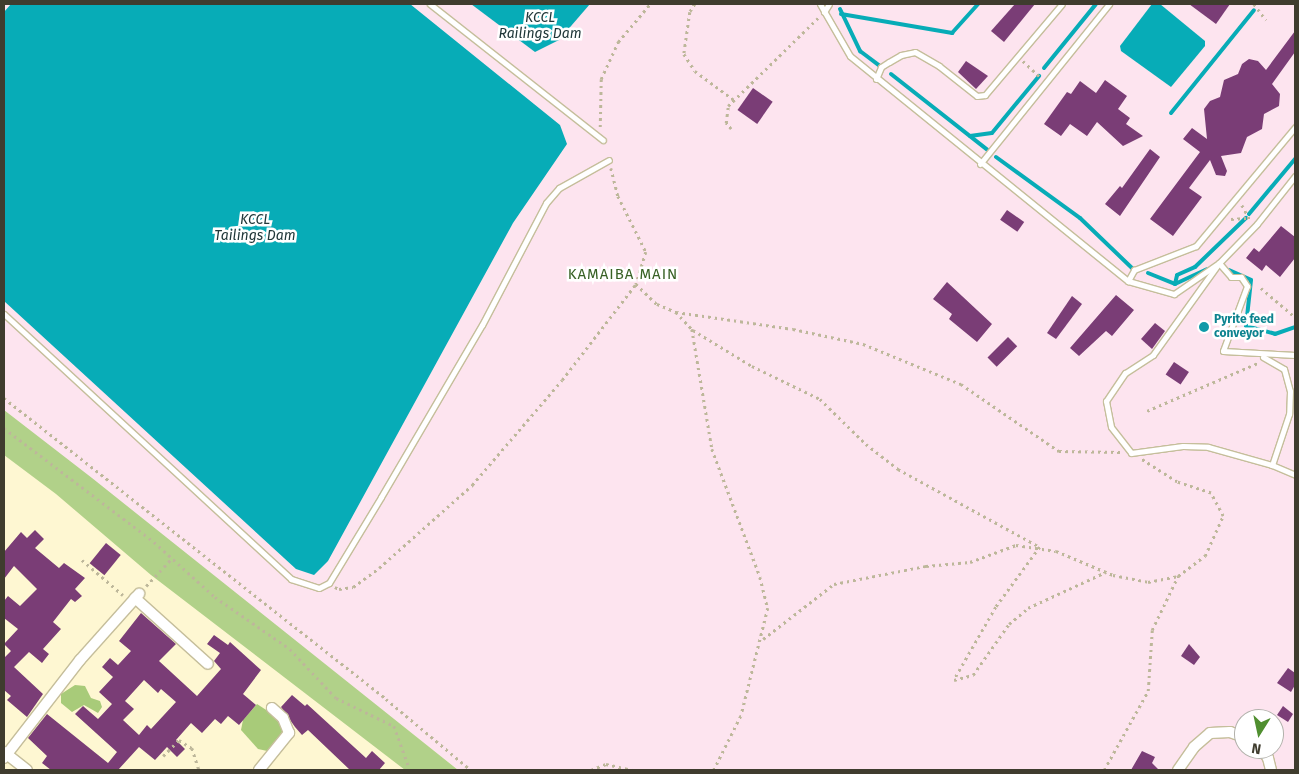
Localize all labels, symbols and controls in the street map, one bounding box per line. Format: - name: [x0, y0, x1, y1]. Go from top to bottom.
- water label: KCCL Railings Dam: [498, 10, 582, 42]
- water label: KCCL Tailings Dam: [214, 212, 296, 244]
- district label: KAMAIBA MAIN: [566, 266, 680, 284]
- place label: Pyrite feed conveyor: [1214, 313, 1274, 341]
- marker: Pyrite feed conveyor: [1198, 321, 1210, 333]
- north arrow: [1234, 709, 1284, 759]
- text: N: [1250, 739, 1263, 757]

